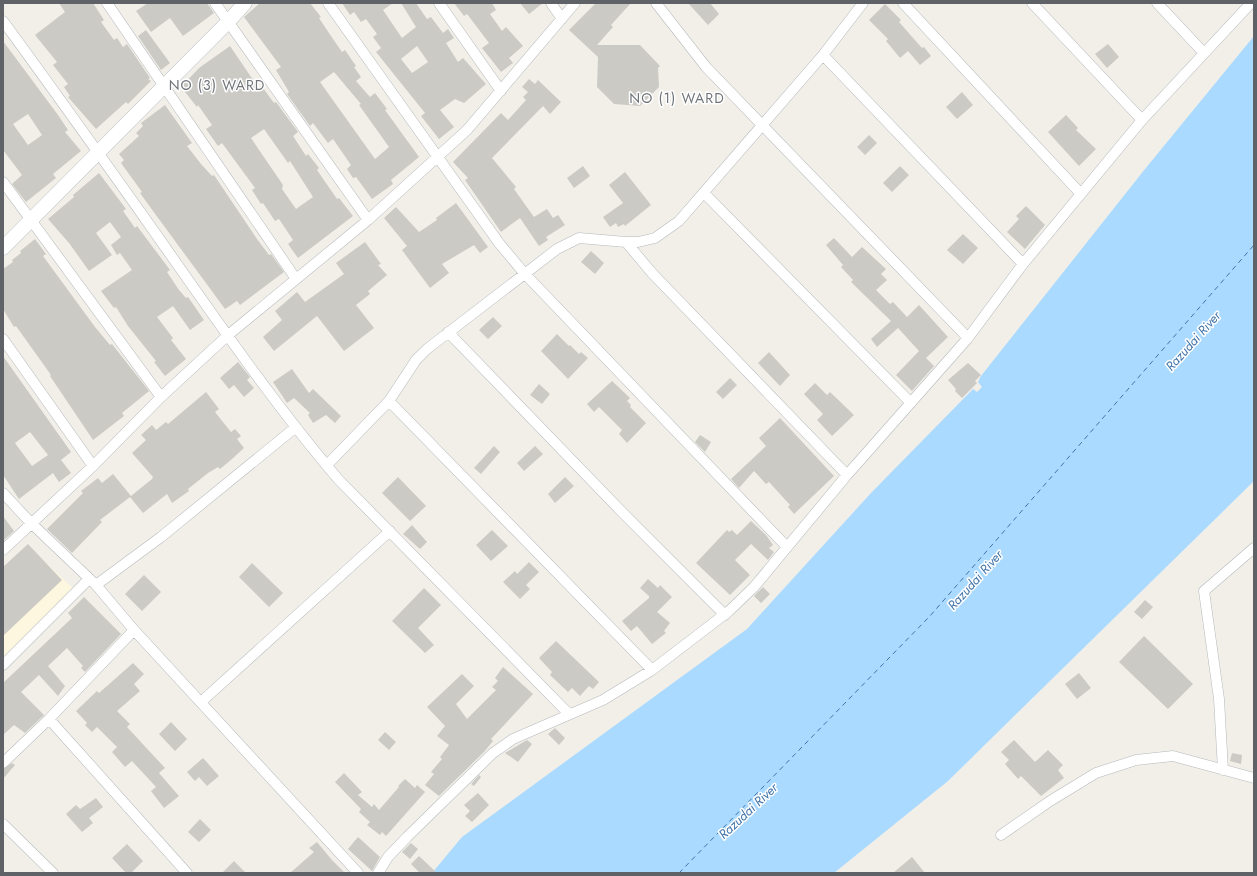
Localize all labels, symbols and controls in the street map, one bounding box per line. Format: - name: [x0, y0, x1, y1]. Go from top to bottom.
- district label: NO (3) WARD: [169, 75, 265, 95]
- district label: NO (1) WARD: [629, 88, 725, 108]
- water label: Razudai River: [1161, 306, 1225, 375]
- water label: Razudai River: [943, 545, 1007, 614]
- water label: Razudai River: [714, 778, 782, 843]

